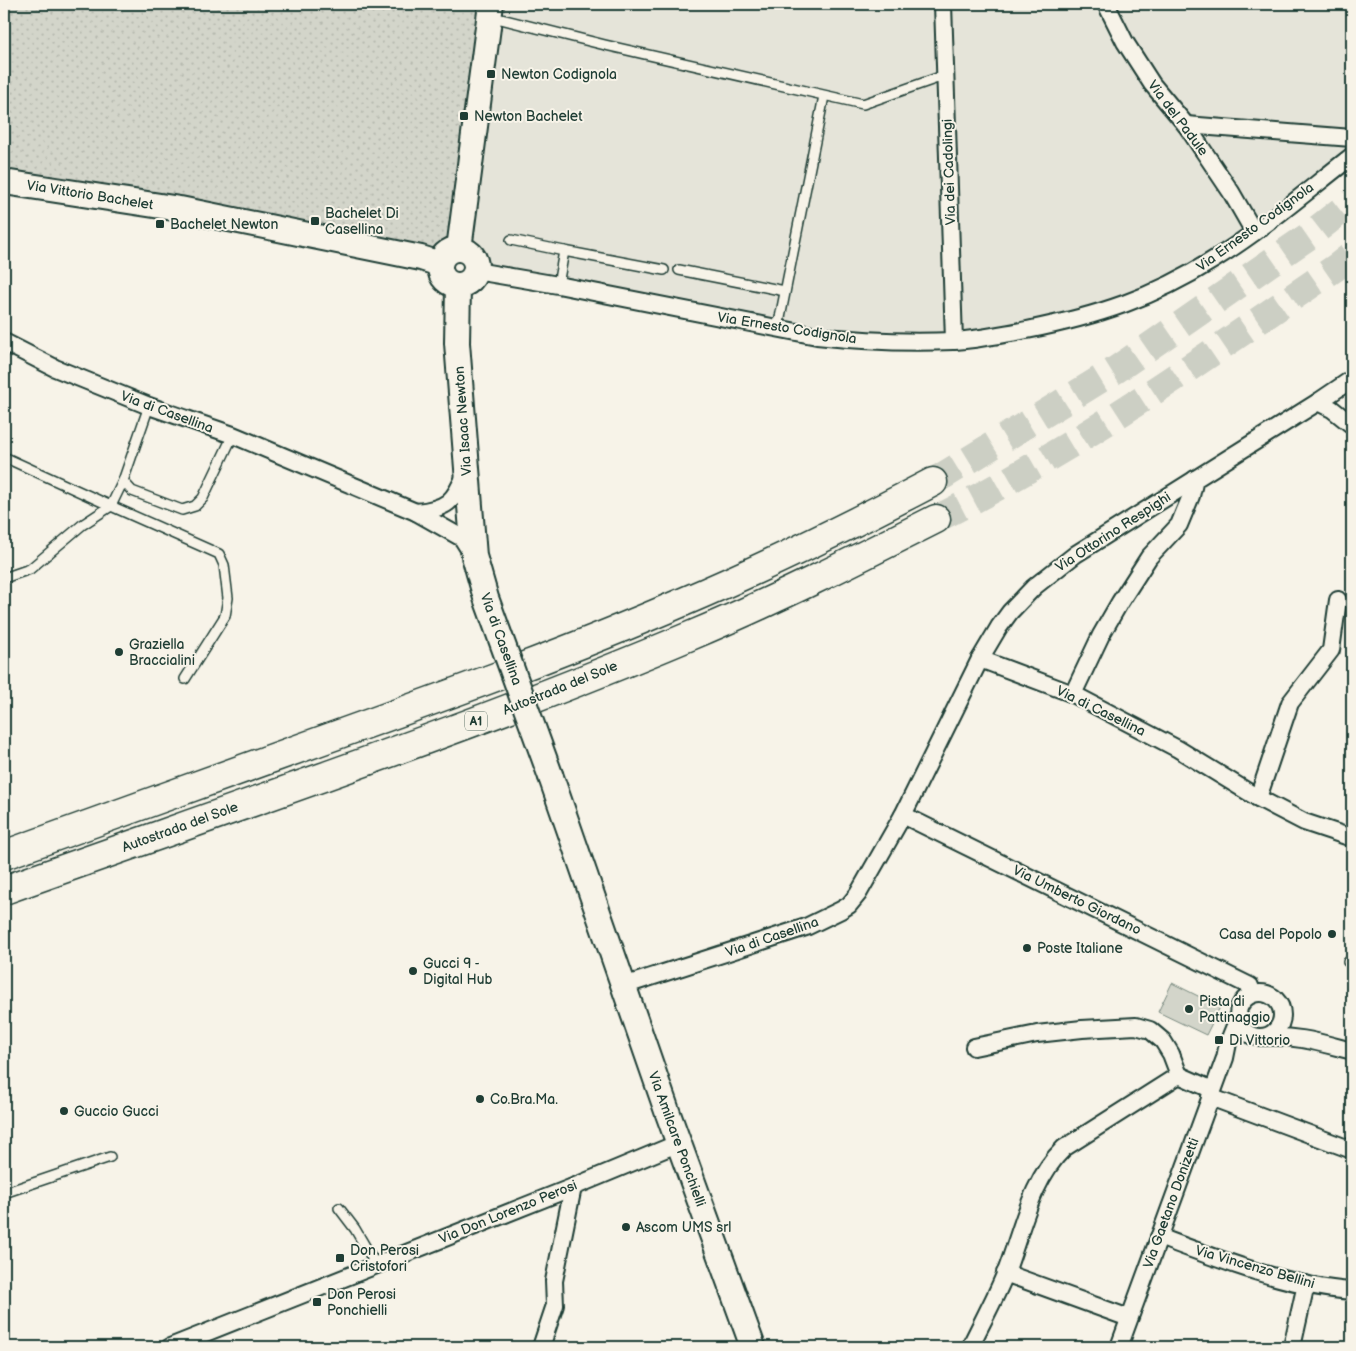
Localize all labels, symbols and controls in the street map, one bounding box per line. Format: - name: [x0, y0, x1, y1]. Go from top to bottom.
- place label: Newton Codignola: [501, 66, 617, 83]
- marker: Newton Codignola: [485, 68, 497, 80]
- street label: Via del Padule: [1144, 77, 1212, 159]
- place label: Newton Bachelet: [474, 108, 583, 125]
- marker: Newton Bachelet: [458, 110, 470, 122]
- street label: Via dei Cadolingi: [939, 118, 959, 226]
- street label: Via Vittorio Bachelet: [25, 177, 155, 214]
- street label: Via Ernesto Codignola: [1193, 179, 1317, 275]
- place label: Bachelet Di Casellina: [325, 205, 399, 238]
- marker: Bachelet Di Casellina: [309, 215, 321, 227]
- place label: Bachelet Newton: [170, 216, 279, 233]
- marker: Bachelet Newton: [154, 218, 166, 230]
- street label: Via Ernesto Codignola: [716, 309, 858, 347]
- street label: Via Isaac Newton: [451, 365, 475, 476]
- street label: Via di Casellina: [118, 387, 216, 437]
- street label: Via Ottorino Respighi: [1052, 488, 1174, 576]
- street label: Via di Casellina: [476, 590, 526, 688]
- place label: Graziella Braccialini: [129, 636, 195, 669]
- marker: Graziella Braccialini: [113, 646, 125, 658]
- street label: Autostrada del Sole: [500, 657, 620, 719]
- street label: Via di Casellina: [1054, 682, 1148, 740]
- road number: A1: [465, 711, 487, 730]
- street label: Autostrada del Sole: [120, 798, 240, 856]
- street label: Via Umberto Giordano: [1010, 861, 1144, 939]
- street label: Via di Casellina: [723, 913, 821, 961]
- place label: Casa del Popolo: [1219, 926, 1322, 943]
- marker: Casa del Popolo: [1326, 928, 1338, 940]
- place label: Poste Italiane: [1037, 940, 1123, 957]
- marker: Poste Italiane: [1021, 942, 1033, 954]
- place label: Gucci 9 - Digital Hub: [423, 955, 493, 988]
- marker: Gucci 9 - Digital Hub: [407, 965, 419, 977]
- place label: Pista di Pattinaggio: [1199, 993, 1270, 1026]
- marker: Pista di Pattinaggio: [1183, 1003, 1195, 1015]
- place label: Di Vittorio: [1229, 1032, 1290, 1049]
- marker: Di Vittorio: [1213, 1034, 1225, 1046]
- street label: Via Amilcare Ponchielli: [645, 1069, 709, 1209]
- place label: Co.Bra.Ma.: [490, 1091, 558, 1108]
- marker: Co.Bra.Ma.: [474, 1093, 486, 1105]
- place label: Guccio Gucci: [74, 1103, 159, 1120]
- marker: Guccio Gucci: [58, 1105, 70, 1117]
- street label: Via Gaetano Donizetti: [1139, 1135, 1203, 1271]
- street label: Via Don Lorenzo Perosi: [436, 1176, 580, 1248]
- place label: Ascom UMS srl: [636, 1219, 731, 1236]
- marker: Ascom UMS srl: [620, 1221, 632, 1233]
- place label: Don Perosi Cristofori: [350, 1242, 419, 1275]
- street label: Via Vincenzo Bellini: [1193, 1242, 1317, 1292]
- marker: Don Perosi Cristofori: [334, 1252, 346, 1264]
- place label: Don Perosi Ponchielli: [327, 1286, 396, 1319]
- marker: Don Perosi Ponchielli: [311, 1296, 323, 1308]

